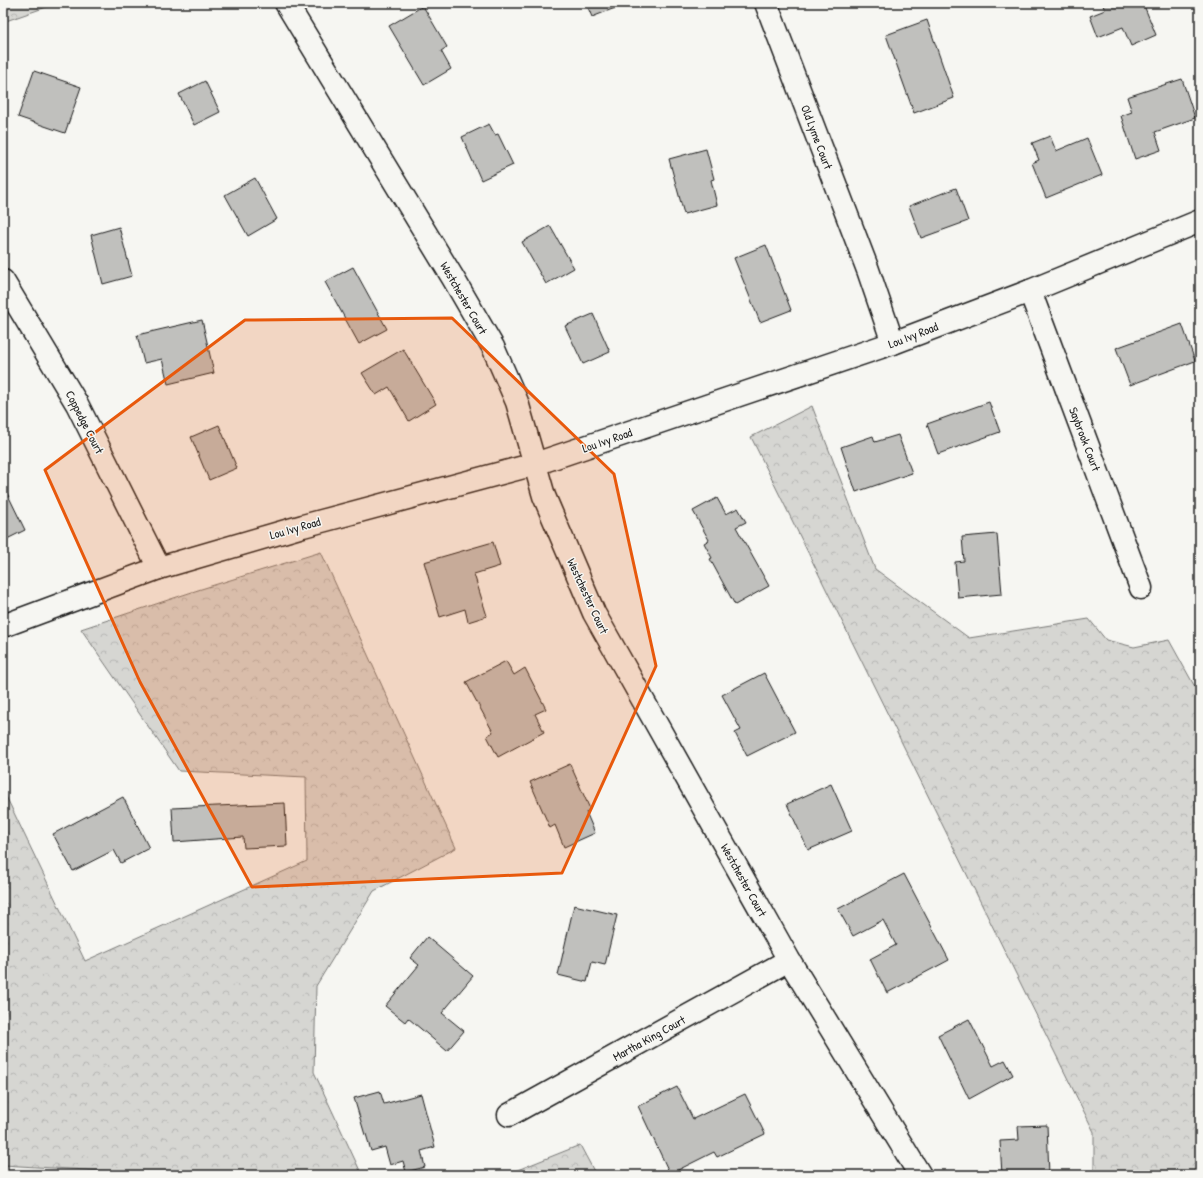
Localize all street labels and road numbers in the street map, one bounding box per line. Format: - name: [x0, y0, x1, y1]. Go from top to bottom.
- street label: Old Lyme Court: [797, 102, 837, 172]
- street label: Westchester Court: [436, 259, 492, 338]
- street label: Lou Ivy Road: [886, 318, 941, 352]
- street label: Coppedge Court: [62, 387, 109, 457]
- street label: Saybrook Court: [1065, 405, 1105, 474]
- street label: Lou Ivy Road: [580, 423, 635, 457]
- street label: Lou Ivy Road: [268, 513, 323, 543]
- street label: Westchester Court: [563, 556, 613, 637]
- street label: Westchester Court: [717, 840, 772, 920]
- street label: Martha King Court: [610, 1011, 689, 1065]

